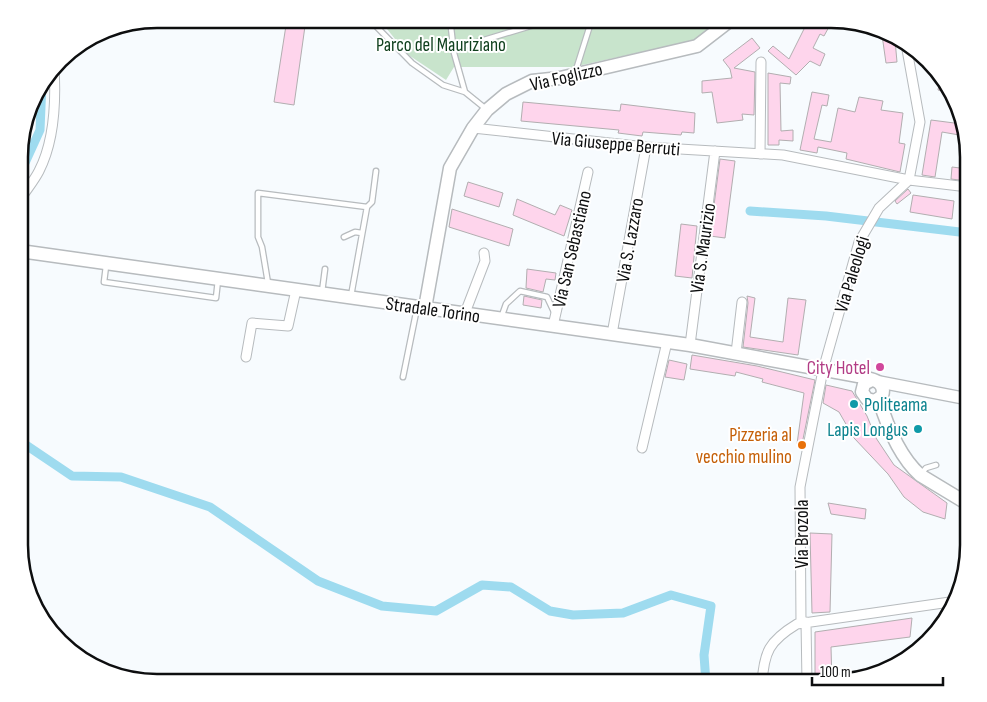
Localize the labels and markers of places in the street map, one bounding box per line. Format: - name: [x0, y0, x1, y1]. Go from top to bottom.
- place label: City Hotel: [807, 357, 870, 380]
- marker: City Hotel: [874, 361, 886, 373]
- place label: Politeama: [864, 394, 927, 417]
- marker: Politeama: [848, 398, 860, 410]
- place label: Lapis Longus: [827, 419, 908, 442]
- marker: Lapis Longus: [912, 423, 924, 435]
- place label: Pizzeria al vecchio mulino: [696, 424, 792, 469]
- marker: Pizzeria al vecchio mulino: [796, 439, 808, 451]

